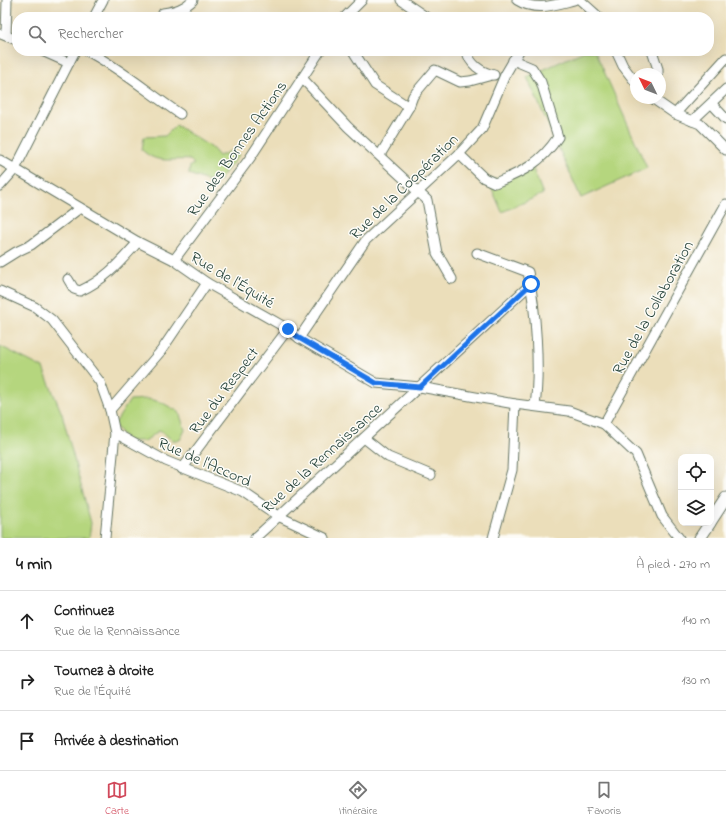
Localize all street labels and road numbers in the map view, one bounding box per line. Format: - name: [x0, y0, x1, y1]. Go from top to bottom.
- street label: Rue des Bonnes Actions: [182, 76, 294, 222]
- street label: Rue de la Coopération: [344, 129, 465, 246]
- street label: Rue de la Collaboration: [607, 236, 701, 379]
- street label: Rue de l'Équité: [185, 246, 279, 316]
- street label: Rue du Respect: [184, 342, 266, 440]
- street label: Rue de la Rennaissance: [257, 397, 389, 519]
- street label: Rue de l'Accord: [154, 432, 255, 494]

